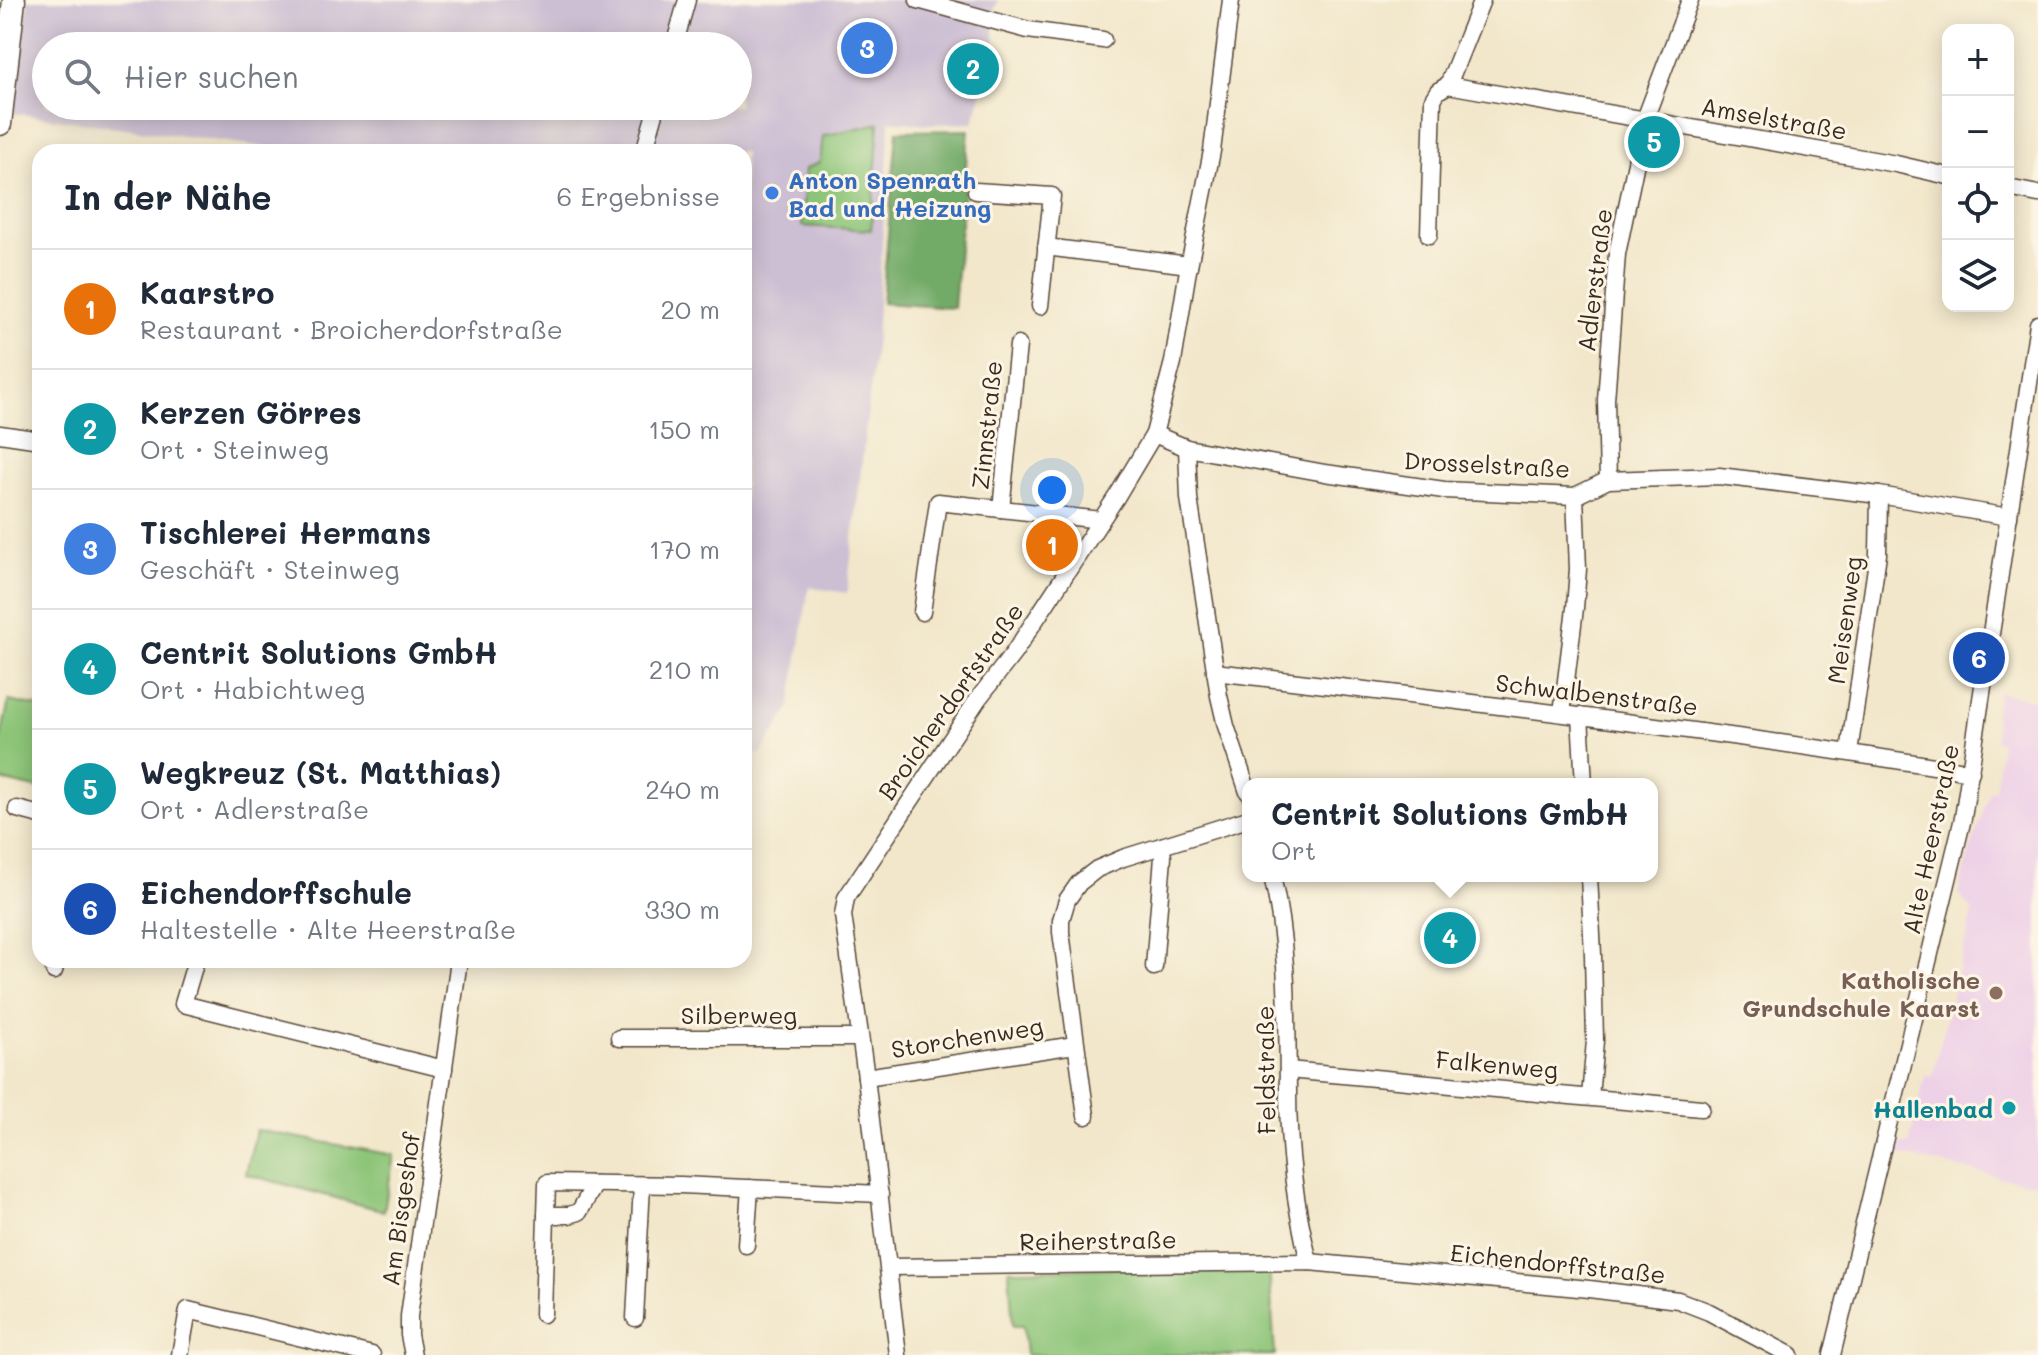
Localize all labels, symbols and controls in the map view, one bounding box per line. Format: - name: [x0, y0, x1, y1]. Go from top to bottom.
- pin: 3: [841, 18, 893, 78]
- map controls: [1942, 24, 2014, 312]
- button: +: [1942, 24, 2014, 96]
- search box: [32, 32, 752, 120]
- pin: 2: [947, 39, 999, 99]
- icon: search: [60, 54, 104, 98]
- text: Hier suchen: [124, 56, 299, 96]
- street label: Amselstraße: [1699, 90, 1849, 146]
- button: −: [1942, 96, 2014, 168]
- pin: 5: [1628, 112, 1680, 172]
- place label: Anton Spenrath Bad und Heizung: [788, 164, 991, 223]
- button: locate: [1942, 168, 2014, 240]
- text: In der Nähe: [64, 174, 272, 219]
- text: 6 Ergebnisse: [557, 179, 720, 213]
- marker: Anton Spenrath Bad und Heizung: [763, 184, 781, 202]
- street label: Adlerstraße: [1570, 207, 1618, 353]
- button: layers: [1942, 240, 2014, 312]
- text: Kaarstro: [140, 272, 275, 312]
- text: 1: [84, 292, 96, 326]
- text: 20 m: [660, 292, 720, 326]
- text: Restaurant · Broicherdorfstraße: [140, 312, 563, 346]
- street label: Zinnstraße: [964, 359, 1008, 491]
- text: Kerzen Görres: [140, 392, 362, 432]
- text: 2: [83, 412, 97, 446]
- text: 150 m: [648, 412, 720, 446]
- text: Ort · Steinweg: [140, 432, 329, 466]
- street label: Drosselstraße: [1403, 444, 1571, 484]
- your location: [1032, 470, 1072, 510]
- text: Tischlerei Hermans: [140, 512, 431, 552]
- pin: 1: [1026, 515, 1078, 575]
- text: 3: [82, 532, 98, 566]
- text: 170 m: [649, 532, 720, 566]
- text: Geschäft · Steinweg: [140, 552, 400, 586]
- street label: Meisenweg: [1820, 554, 1868, 686]
- street label: Broicherdorfstraße: [870, 597, 1030, 805]
- pin: 6: [1953, 628, 2005, 688]
- text: Centrit Solutions GmbH: [140, 632, 498, 672]
- text: 4: [82, 652, 98, 686]
- text: 210 m: [649, 652, 720, 686]
- street label: Schwalbenstraße: [1494, 666, 1700, 722]
- text: Ort · Habichtweg: [140, 672, 365, 706]
- street label: Alte Heerstraße: [1895, 741, 1965, 937]
- text: Wegkreuz (St. Matthias): [140, 752, 501, 792]
- text: 5: [82, 772, 98, 806]
- text: 240 m: [645, 772, 720, 806]
- popup: [1242, 778, 1658, 882]
- text: Ort · Adlerstraße: [140, 792, 369, 826]
- text: Centrit Solutions GmbH: [1271, 793, 1629, 833]
- text: Ort: [1271, 833, 1316, 867]
- text: Eichendorffschule: [140, 872, 412, 912]
- text: 6: [82, 892, 98, 926]
- text: 330 m: [644, 892, 720, 926]
- pin: 4: [1424, 908, 1476, 968]
- text: Haltestelle · Alte Heerstraße: [140, 912, 516, 946]
- place label: Katholische Grundschule Kaarst: [1742, 964, 1980, 1023]
- marker: Katholische Grundschule Kaarst: [1987, 984, 2005, 1002]
- street label: Silberweg: [681, 999, 797, 1030]
- street label: Feldstraße: [1248, 1005, 1282, 1135]
- street label: Storchenweg: [889, 1010, 1045, 1064]
- street label: Falkenweg: [1435, 1043, 1559, 1085]
- place label: Hallenbad: [1873, 1093, 1993, 1124]
- marker: Hallenbad: [2000, 1099, 2018, 1117]
- street label: Am Bisgeshof: [374, 1130, 426, 1288]
- street label: Reiherstraße: [1019, 1223, 1177, 1257]
- street label: Eichendorffstraße: [1449, 1236, 1667, 1290]

